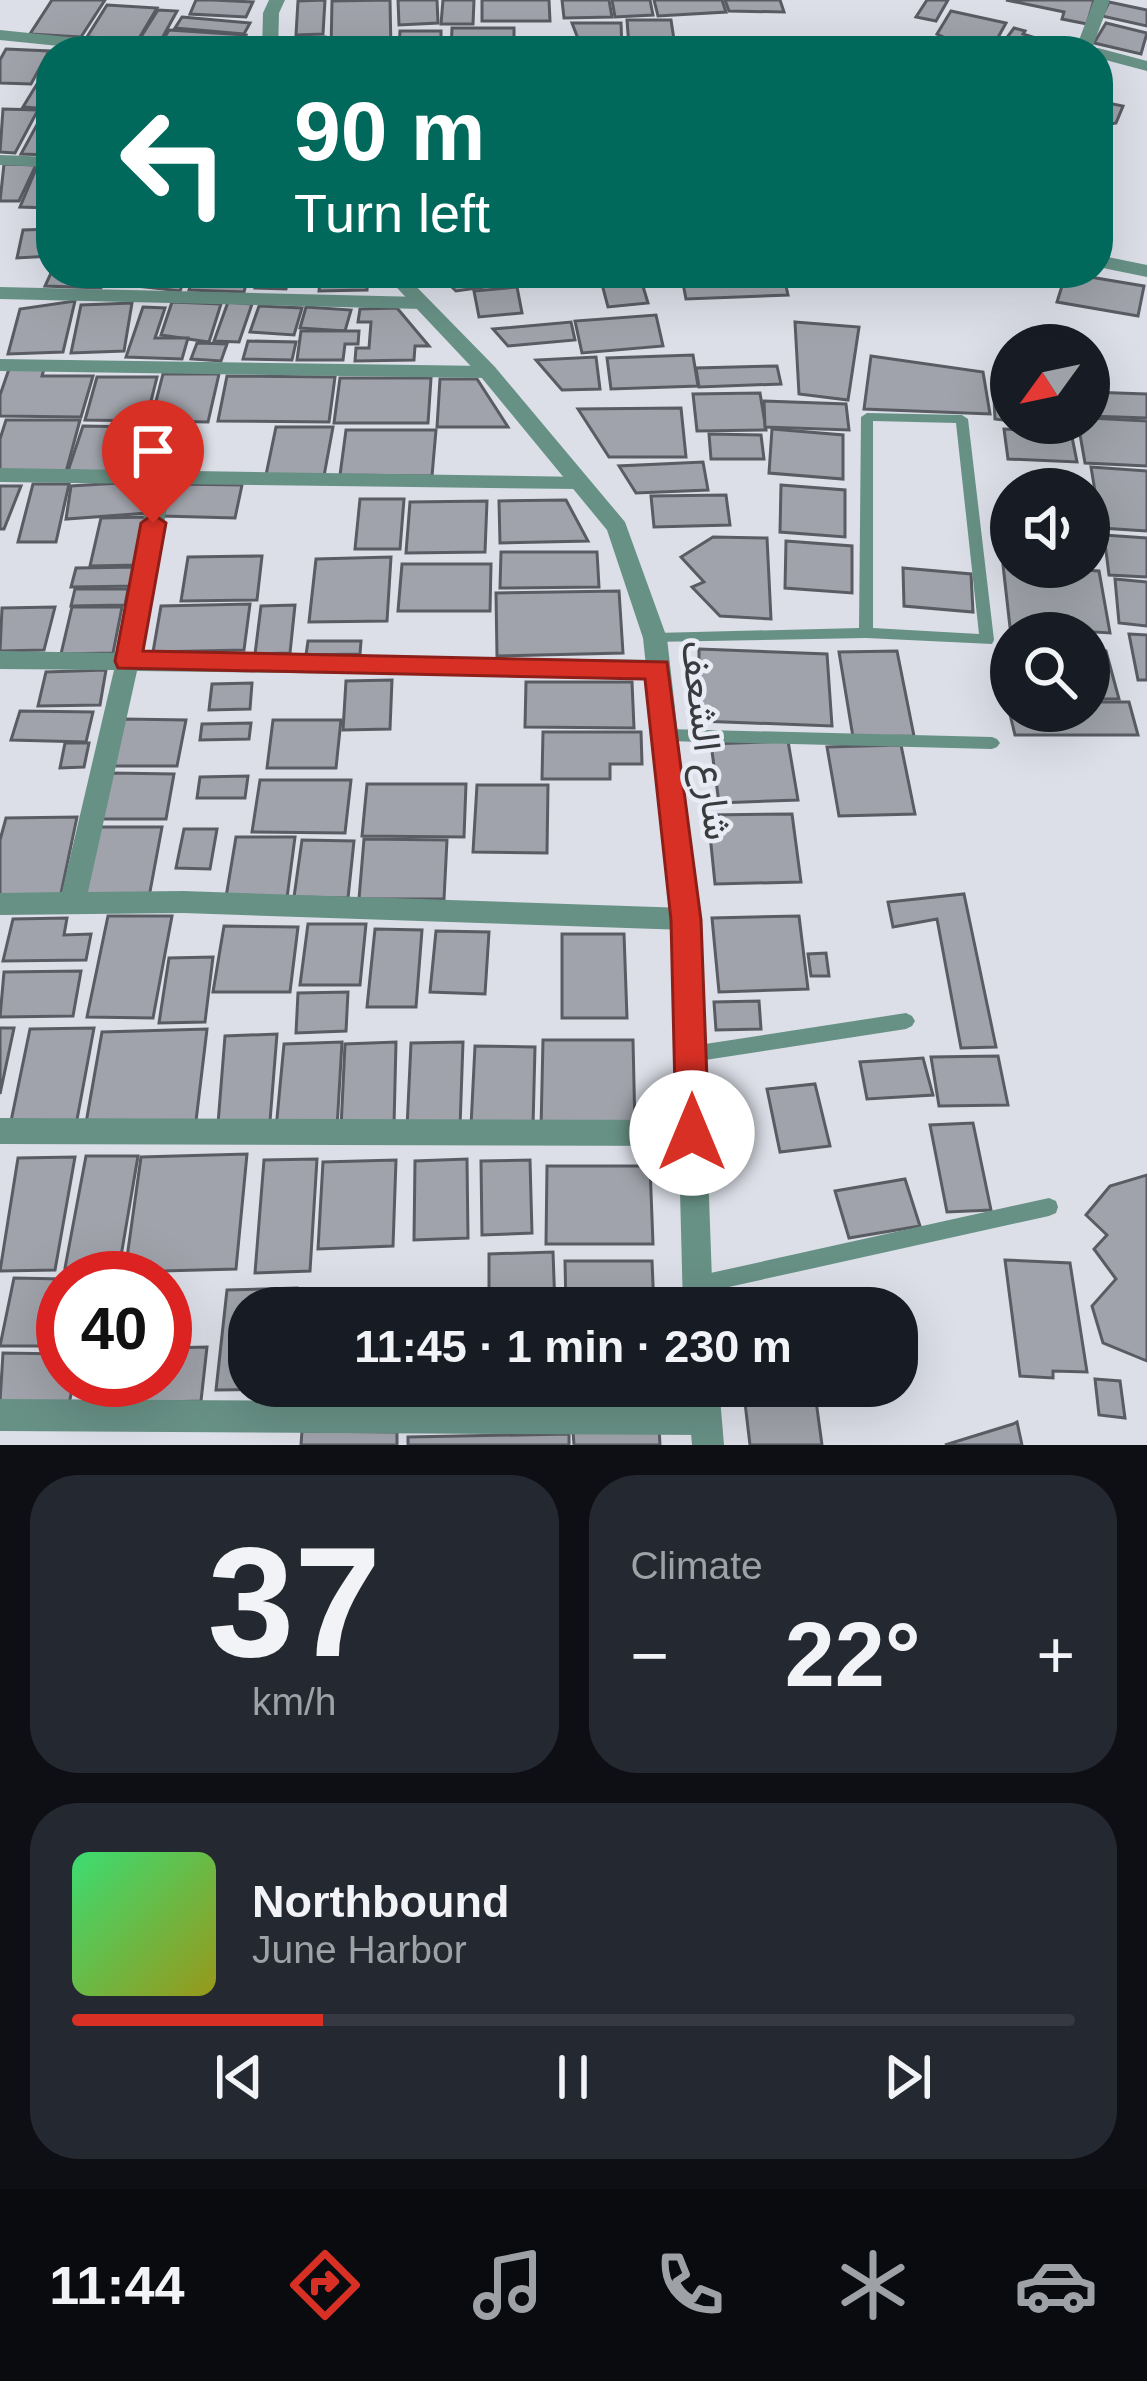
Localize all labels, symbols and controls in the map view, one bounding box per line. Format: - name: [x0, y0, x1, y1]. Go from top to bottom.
- icon: left: [96, 84, 252, 240]
- text: 90 m: [294, 84, 485, 178]
- text: Turn left: [294, 183, 490, 243]
- north arrow: [990, 324, 1110, 444]
- map controls: [990, 324, 1110, 732]
- pin: [102, 400, 204, 523]
- icon: arrive: [120, 418, 186, 484]
- button: sound: [990, 468, 1110, 588]
- button: search: [990, 612, 1110, 732]
- street label: شارع الشعف: [668, 638, 741, 843]
- position arrow: [629, 1070, 755, 1196]
- speed limit sign: 40: [36, 1251, 192, 1407]
- text: 11:45 · 1 min · 230 m: [354, 1321, 792, 1372]
- text: 37: [207, 1515, 381, 1689]
- text: Climate: [631, 1544, 763, 1587]
- text: 22°: [785, 1605, 921, 1705]
- text: −: [631, 1618, 669, 1692]
- text: +: [1036, 1618, 1075, 1692]
- text: km/h: [252, 1680, 337, 1723]
- text: Northbound: [252, 1876, 509, 1927]
- text: June Harbor: [252, 1928, 467, 1971]
- icon: previous: [206, 2044, 272, 2110]
- icon: pause: [540, 2044, 606, 2110]
- icon: next: [875, 2044, 941, 2110]
- icon: directions: [283, 2243, 367, 2327]
- icon: music: [466, 2243, 550, 2327]
- icon: phone: [648, 2243, 732, 2327]
- icon: climate: [831, 2243, 915, 2327]
- icon: car: [1014, 2243, 1098, 2327]
- text: 11:44: [49, 2255, 184, 2315]

